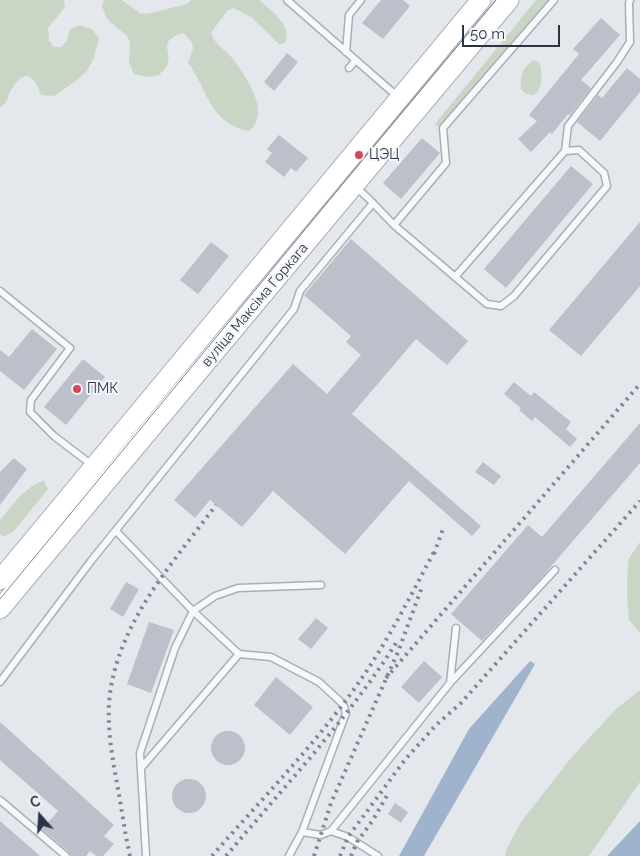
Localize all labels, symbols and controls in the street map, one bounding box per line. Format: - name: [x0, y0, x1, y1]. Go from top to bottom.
- scale bar: [465, 15, 562, 47]
- text: 50 m: [470, 25, 505, 43]
- place label: ЦЭЦ: [369, 147, 400, 163]
- marker: ЦЭЦ: [353, 149, 365, 161]
- street label: вуліца Максіма Горкага: [198, 240, 312, 370]
- place label: ПМК: [87, 381, 118, 397]
- marker: ПМК: [71, 383, 83, 395]
- north arrow: [15, 791, 65, 841]
- text: С: [28, 793, 42, 811]

